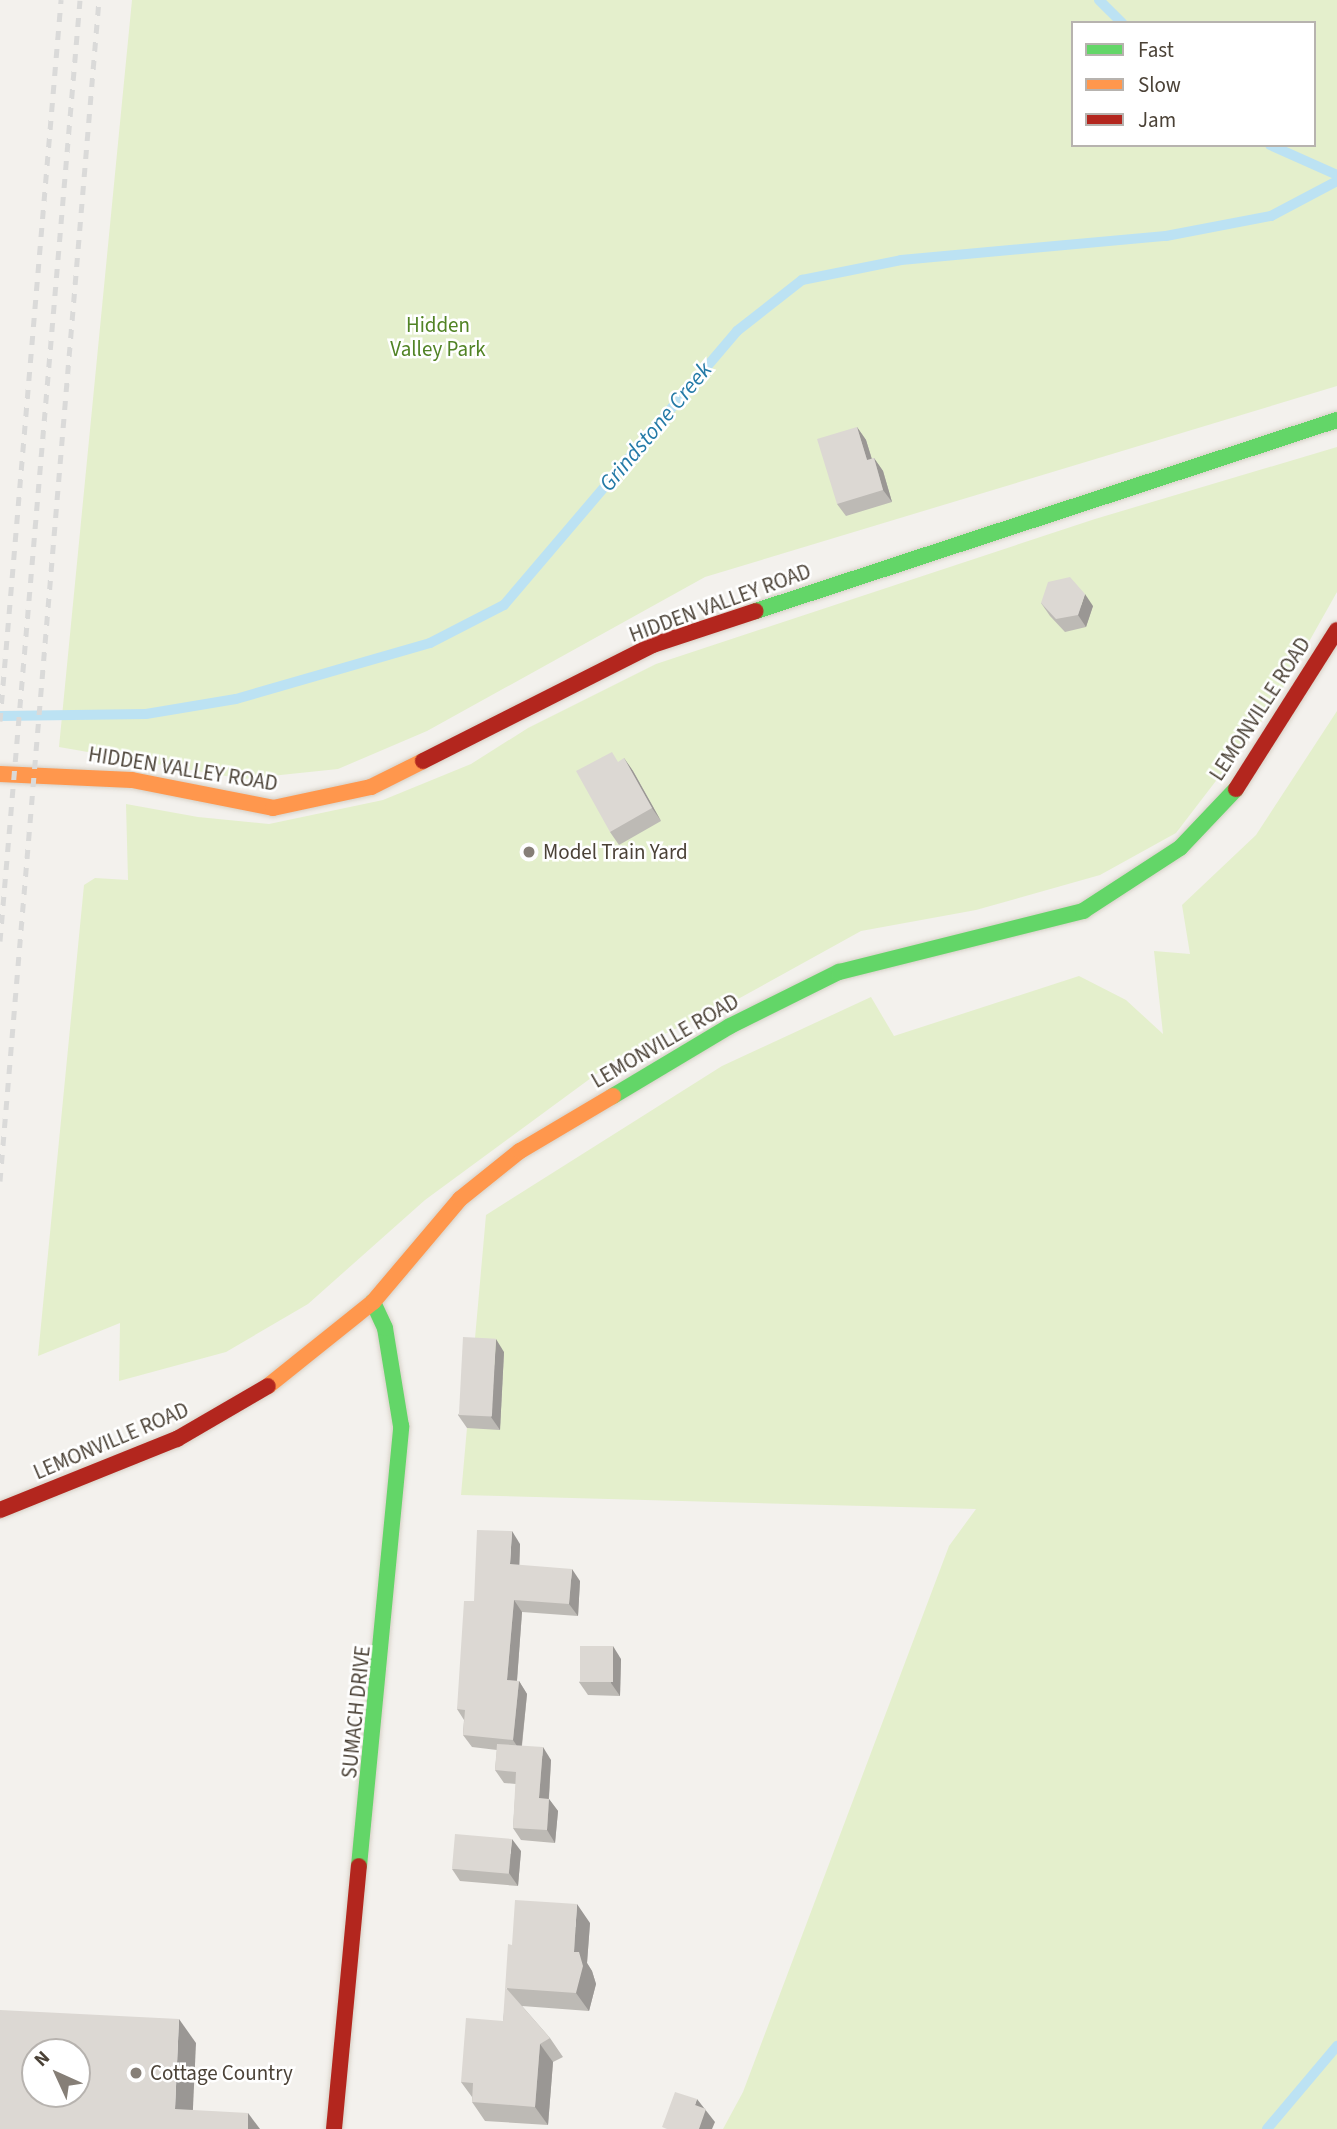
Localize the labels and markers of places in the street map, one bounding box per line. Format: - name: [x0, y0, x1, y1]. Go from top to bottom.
- place label: Model Train Yard: [543, 839, 688, 865]
- marker: Model Train Yard: [521, 844, 537, 860]
- place label: Cottage Country: [150, 2060, 293, 2086]
- marker: Cottage Country: [128, 2065, 144, 2081]

